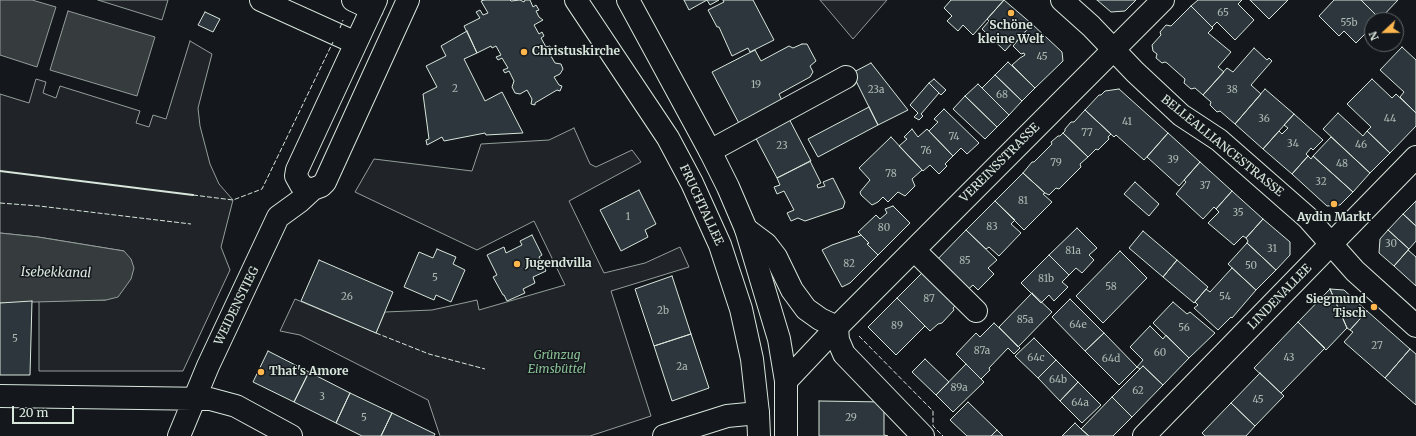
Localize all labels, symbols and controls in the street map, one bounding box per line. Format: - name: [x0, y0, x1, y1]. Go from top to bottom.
- house number: 65: [1217, 7, 1229, 19]
- marker: Schöne kleine Welt: [1006, 8, 1016, 18]
- north arrow: [1364, 12, 1404, 52]
- house number: 55b: [1340, 17, 1358, 29]
- place label: Schöne kleine Welt: [978, 19, 1044, 47]
- text: N: [1366, 29, 1382, 43]
- place label: Christuskirche: [532, 45, 620, 59]
- marker: Christuskirche: [519, 47, 529, 57]
- house number: 45: [1036, 51, 1048, 63]
- house number: 19: [751, 79, 761, 91]
- house number: 2: [452, 83, 458, 95]
- house number: 23a: [868, 84, 884, 96]
- house number: 38: [1226, 84, 1238, 96]
- house number: 68: [996, 89, 1008, 101]
- street label: BELLEALLIANCESTRASSE: [1158, 92, 1286, 200]
- house number: 36: [1258, 113, 1270, 125]
- house number: 44: [1384, 113, 1396, 125]
- house number: 41: [1122, 116, 1132, 128]
- street label: VEREINSSTRASSE: [957, 120, 1043, 206]
- house number: 77: [1081, 127, 1093, 139]
- house number: 74: [949, 131, 959, 143]
- house number: 34: [1287, 138, 1299, 150]
- house number: 46: [1355, 139, 1367, 151]
- house number: 23: [776, 140, 788, 152]
- house number: 76: [920, 145, 932, 157]
- house number: 39: [1167, 154, 1179, 166]
- house number: 79: [1050, 157, 1062, 169]
- house number: 48: [1336, 158, 1348, 170]
- street label: FRUCHTALLEE: [676, 162, 726, 248]
- house number: 78: [885, 168, 897, 180]
- house number: 32: [1315, 176, 1327, 188]
- house number: 37: [1199, 180, 1211, 192]
- house number: 81: [1018, 195, 1028, 207]
- marker: Aydin Markt: [1329, 199, 1339, 209]
- house number: 35: [1232, 207, 1244, 219]
- house number: 1: [626, 211, 630, 223]
- place label: Aydin Markt: [1297, 211, 1371, 225]
- house number: 83: [986, 221, 998, 233]
- house number: 80: [878, 222, 890, 234]
- house number: 30: [1385, 238, 1397, 250]
- house number: 31: [1267, 243, 1277, 255]
- house number: 81a: [1065, 245, 1081, 257]
- house number: 85: [959, 255, 971, 267]
- place label: Jugendvilla: [525, 257, 592, 271]
- house number: 82: [843, 258, 855, 270]
- marker: Jugendvilla: [512, 259, 522, 269]
- house number: 50: [1245, 260, 1257, 272]
- street label: LINDENALLEE: [1245, 261, 1315, 333]
- street label: WEIDENSTIEG: [212, 264, 262, 348]
- water label: Isebekkanal: [21, 265, 91, 281]
- house number: 5: [432, 272, 438, 284]
- house number: 81b: [1038, 273, 1054, 285]
- house number: 58: [1105, 281, 1117, 293]
- house number: 26: [341, 291, 353, 303]
- house number: 54: [1219, 291, 1231, 303]
- house number: 87: [923, 293, 935, 305]
- place label: Siegmund Tisch: [1306, 293, 1366, 321]
- marker: Siegmund Tisch: [1369, 302, 1379, 312]
- house number: 2b: [657, 305, 669, 317]
- house number: 85a: [1017, 314, 1033, 326]
- house number: 64e: [1069, 319, 1087, 331]
- house number: 89: [891, 320, 903, 332]
- house number: 56: [1178, 322, 1190, 334]
- house number: 5: [12, 333, 18, 345]
- house number: 27: [1371, 340, 1383, 352]
- house number: 87a: [974, 345, 990, 357]
- house number: 60: [1154, 347, 1166, 359]
- park label: Grünzug Eimsbüttel: [528, 349, 586, 377]
- house number: 64c: [1027, 352, 1045, 364]
- house number: 43: [1283, 352, 1295, 364]
- house number: 64d: [1102, 353, 1120, 365]
- house number: 2a: [676, 361, 688, 373]
- place label: That's Amore: [269, 365, 348, 379]
- marker: That's Amore: [256, 367, 266, 377]
- house number: 64b: [1049, 374, 1067, 386]
- house number: 89a: [950, 382, 968, 394]
- house number: 62: [1132, 385, 1144, 397]
- house number: 3: [319, 391, 325, 403]
- house number: 45: [1252, 394, 1264, 406]
- house number: 64a: [1071, 397, 1089, 409]
- scale bar: [14, 398, 76, 424]
- text: 20 m: [19, 405, 48, 420]
- house number: 5: [361, 412, 367, 424]
- house number: 29: [845, 412, 857, 424]

